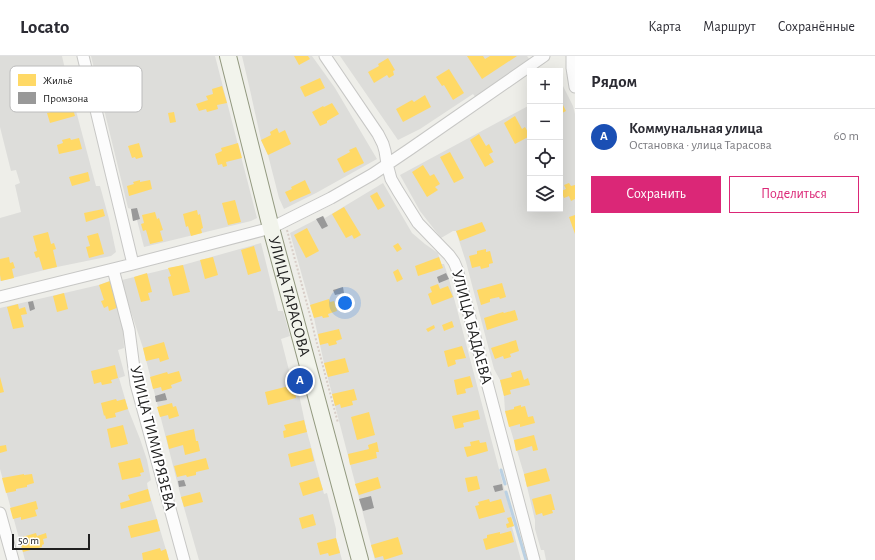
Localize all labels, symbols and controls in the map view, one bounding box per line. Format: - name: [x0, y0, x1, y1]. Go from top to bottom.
- text: Locato: [20, 18, 69, 37]
- text: Карта: [648, 20, 681, 34]
- text: Маршрут: [703, 20, 756, 34]
- text: Сохранённые: [778, 20, 855, 34]
- legend: [10, 66, 142, 112]
- map controls: [527, 68, 563, 212]
- button: +: [527, 68, 563, 104]
- text: Рядом: [591, 73, 637, 90]
- text: Жильё: [43, 75, 73, 86]
- text: Промзона: [43, 93, 88, 104]
- button: −: [527, 104, 563, 140]
- text: Коммунальная улица: [629, 121, 763, 136]
- text: A: [600, 130, 608, 143]
- text: 60 m: [833, 130, 859, 143]
- text: Остановка · улица Тарасова: [629, 139, 772, 152]
- button: locate: [527, 140, 563, 176]
- button: layers: [527, 176, 563, 212]
- button: Сохранить: [591, 176, 721, 213]
- button: Поделиться: [729, 176, 859, 213]
- street label: УЛИЦА ТАРАСОВА: [266, 234, 313, 359]
- street label: УЛИЦА БАДАЕВА: [449, 268, 495, 386]
- your location: [335, 293, 355, 313]
- street label: УЛИЦА ТИМИРЯЗЕВА: [127, 364, 179, 513]
- pin: A: [287, 366, 313, 396]
- scale bar: [12, 532, 90, 551]
- text: 50 m: [18, 535, 39, 546]

